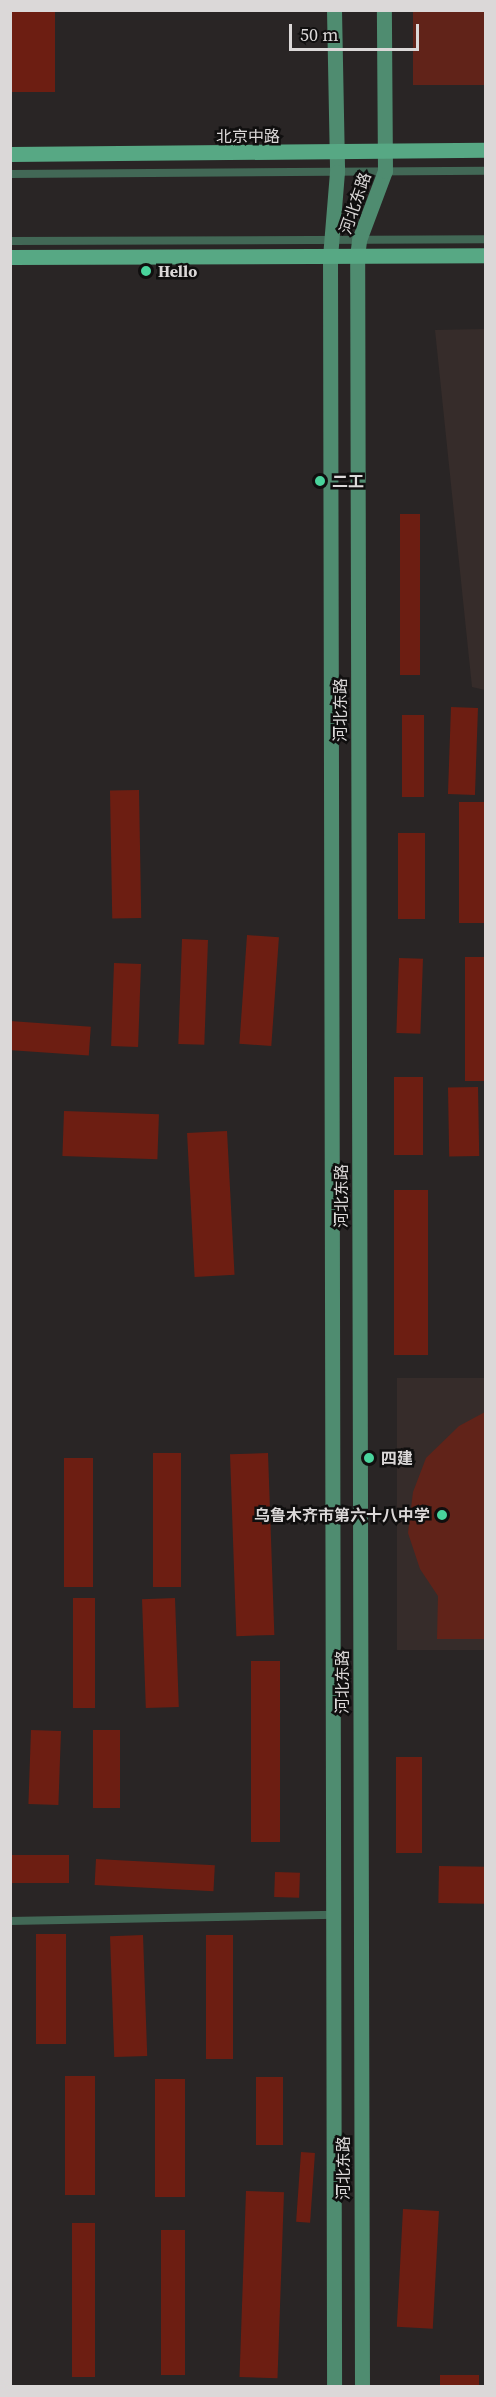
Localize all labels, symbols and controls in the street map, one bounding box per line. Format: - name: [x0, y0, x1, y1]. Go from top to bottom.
- scale bar: [292, 12, 422, 50]
- text: 50 m: [300, 22, 338, 47]
- street label: 北京中路: [216, 126, 280, 146]
- street label: 河北东路: [336, 170, 374, 236]
- place label: Hello: [158, 261, 197, 281]
- marker: Hello: [139, 264, 153, 278]
- place label: 二工: [332, 471, 364, 491]
- marker: 二工: [313, 474, 327, 488]
- street label: 河北东路: [330, 678, 350, 742]
- street label: 河北东路: [331, 1164, 351, 1228]
- place label: 四建: [381, 1448, 413, 1468]
- marker: 四建: [362, 1451, 376, 1465]
- place label: 乌鲁木齐市第六十八中学: [254, 1505, 430, 1525]
- marker: 乌鲁木齐市第六十八中学: [435, 1508, 449, 1522]
- street label: 河北东路: [332, 1650, 352, 1714]
- street label: 河北东路: [333, 2136, 353, 2200]

